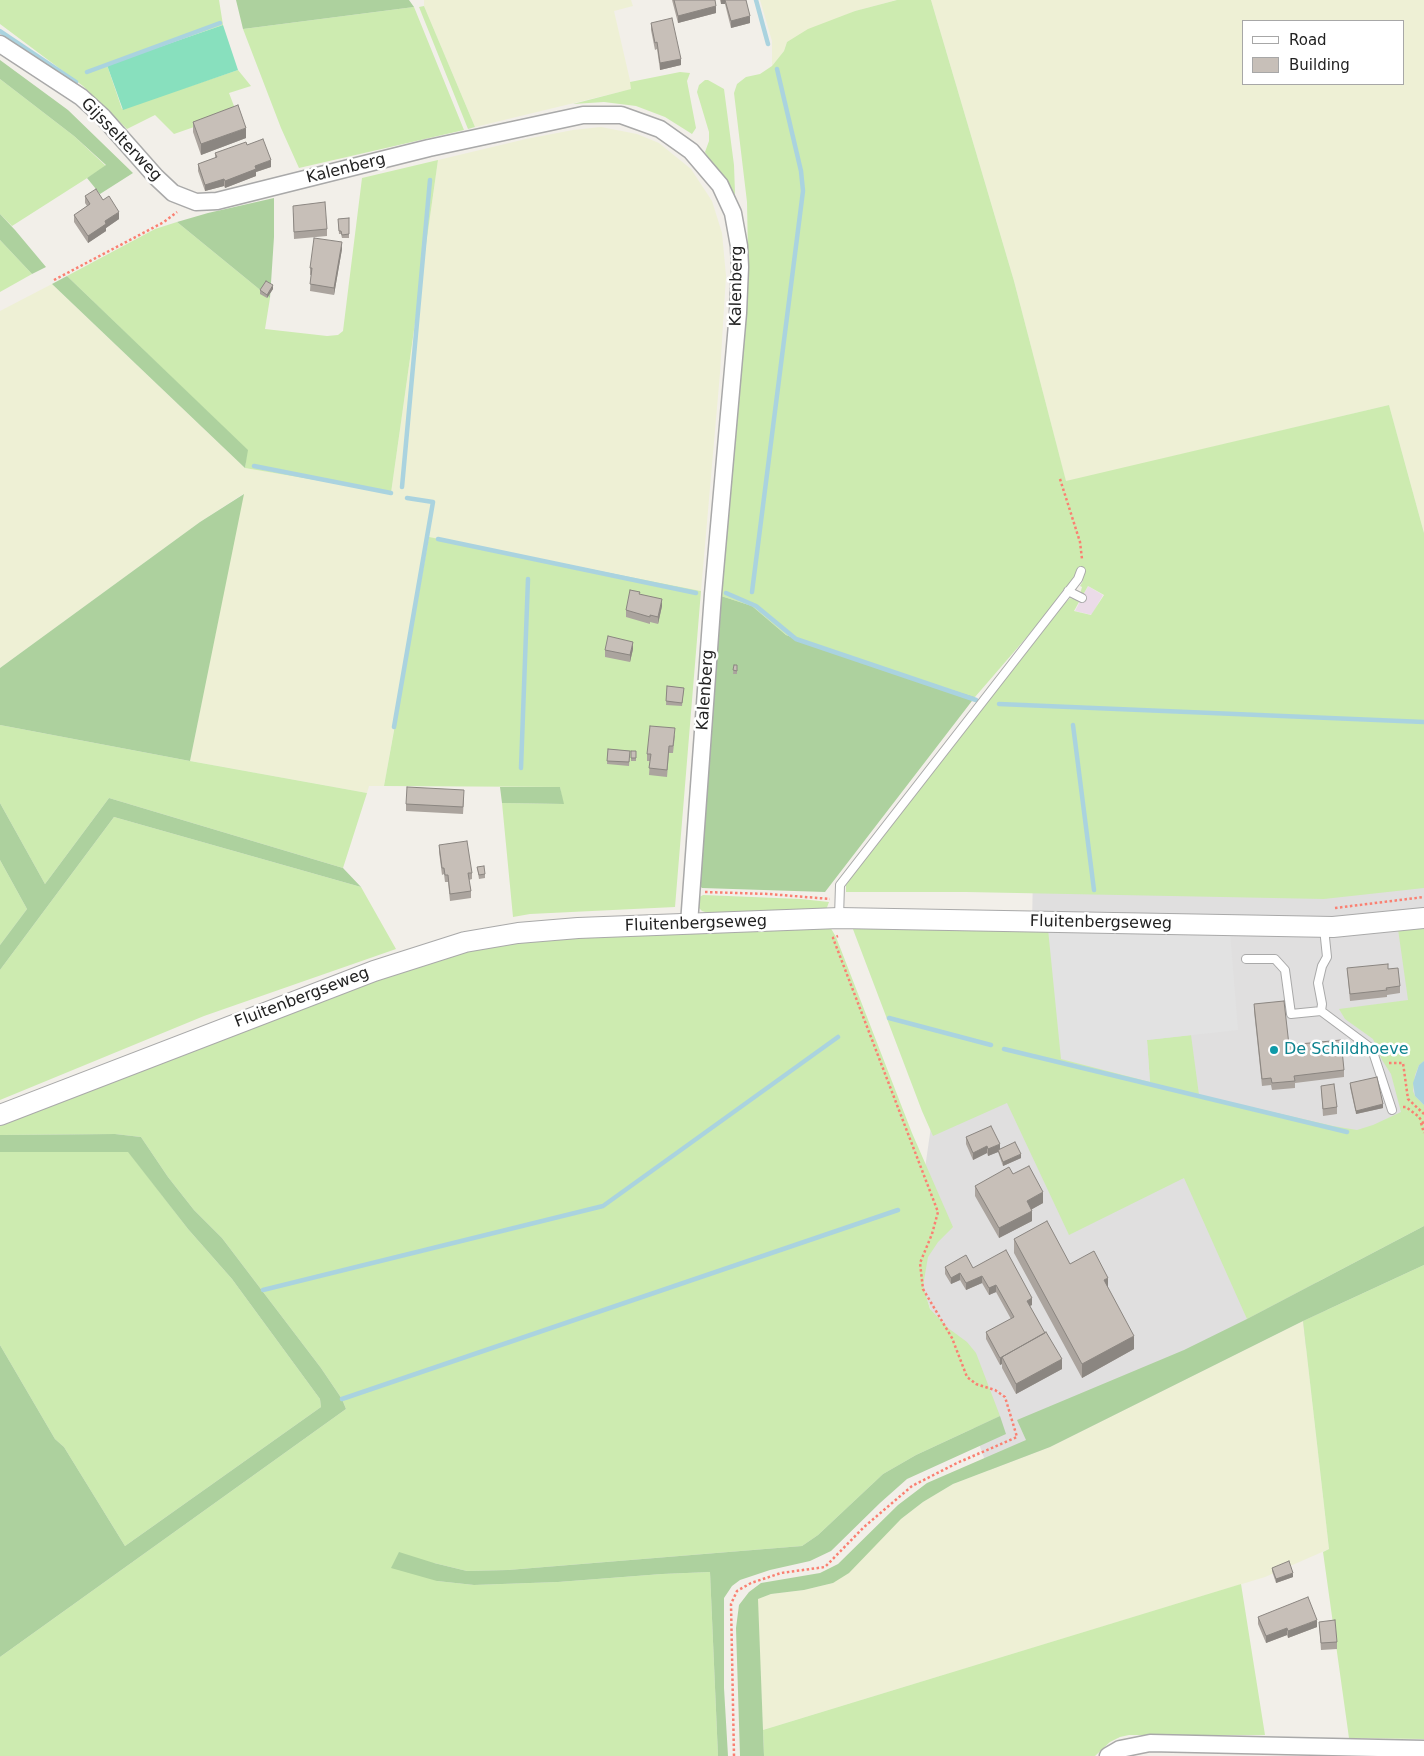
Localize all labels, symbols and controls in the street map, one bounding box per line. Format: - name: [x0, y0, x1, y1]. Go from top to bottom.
- legend: [1242, 20, 1404, 85]
- text: Road: [1289, 31, 1327, 49]
- text: Building: [1289, 56, 1350, 74]
- street label: Gijsselterweg: [77, 94, 165, 186]
- street label: Kalenberg: [304, 150, 388, 188]
- street label: Kalenberg: [727, 245, 747, 327]
- street label: Kalenberg: [694, 649, 718, 731]
- street label: Fluitenbergseweg: [625, 912, 767, 936]
- street label: Fluitenbergseweg: [1030, 912, 1172, 934]
- street label: Fluitenbergseweg: [232, 964, 372, 1032]
- place label: De Schildhoeve: [1284, 1040, 1408, 1060]
- marker: De Schildhoeve: [1268, 1044, 1280, 1056]

